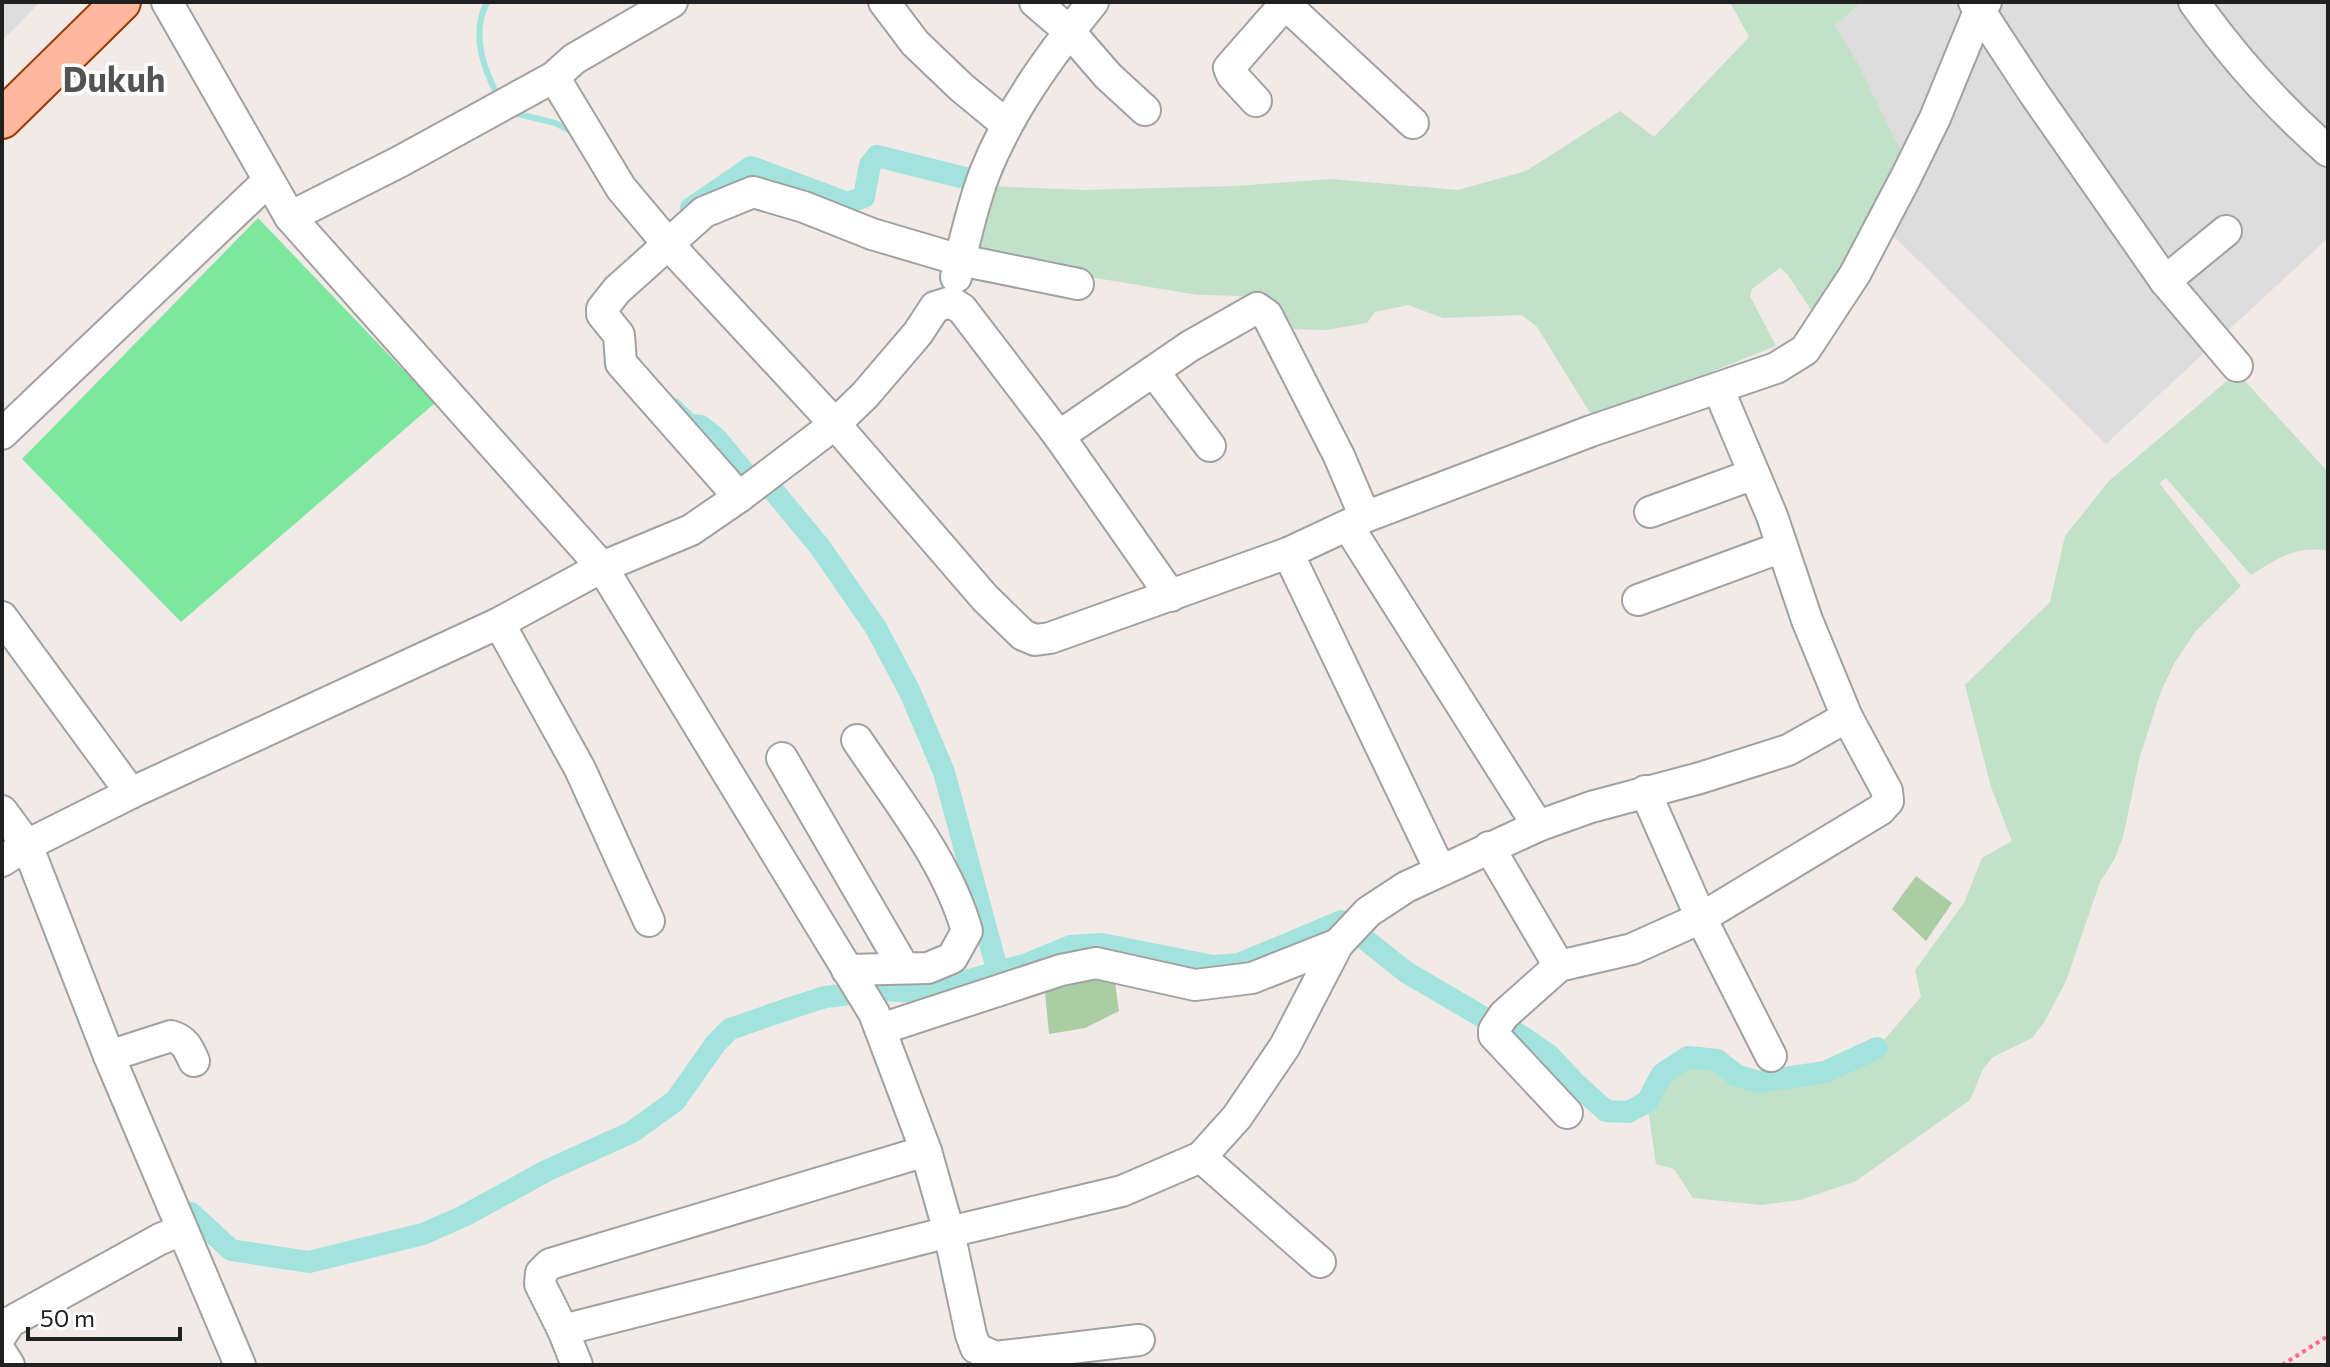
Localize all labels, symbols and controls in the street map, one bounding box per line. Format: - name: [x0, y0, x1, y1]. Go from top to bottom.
- district label: Dukuh: [63, 57, 165, 99]
- scale bar: [28, 1291, 180, 1341]
- text: 50 m: [40, 1303, 95, 1332]

